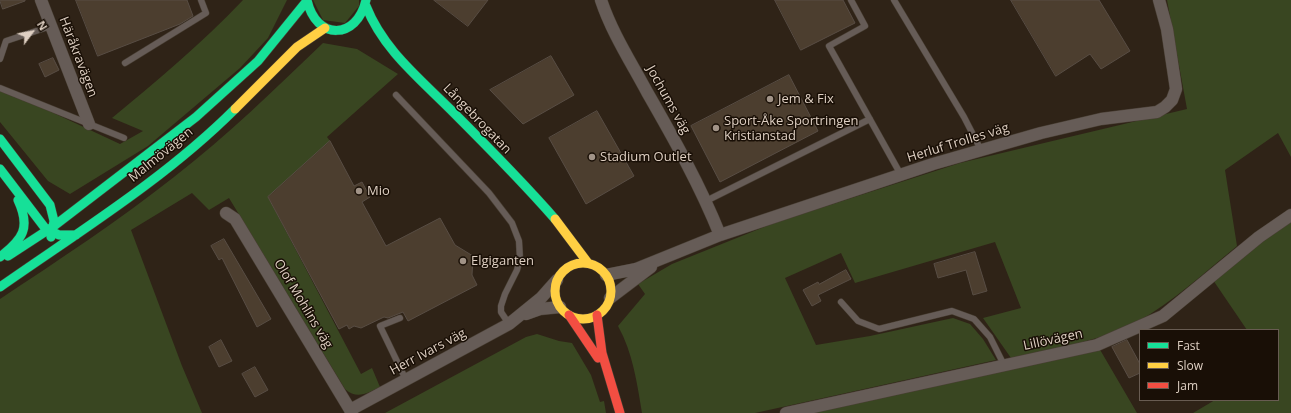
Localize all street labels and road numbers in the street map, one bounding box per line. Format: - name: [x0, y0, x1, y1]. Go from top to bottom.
- street label: Häråkravägen: [56, 15, 100, 99]
- street label: Jochums väg: [643, 63, 693, 137]
- street label: Långebrogatan: [440, 81, 514, 157]
- street label: Herluf Trolles väg: [905, 120, 1011, 166]
- street label: Malmövägen: [126, 124, 196, 186]
- street label: Olof Mohlins väg: [270, 257, 336, 351]
- street label: Herr Ivars väg: [387, 325, 469, 379]
- street label: Lillövägen: [1022, 326, 1084, 354]

